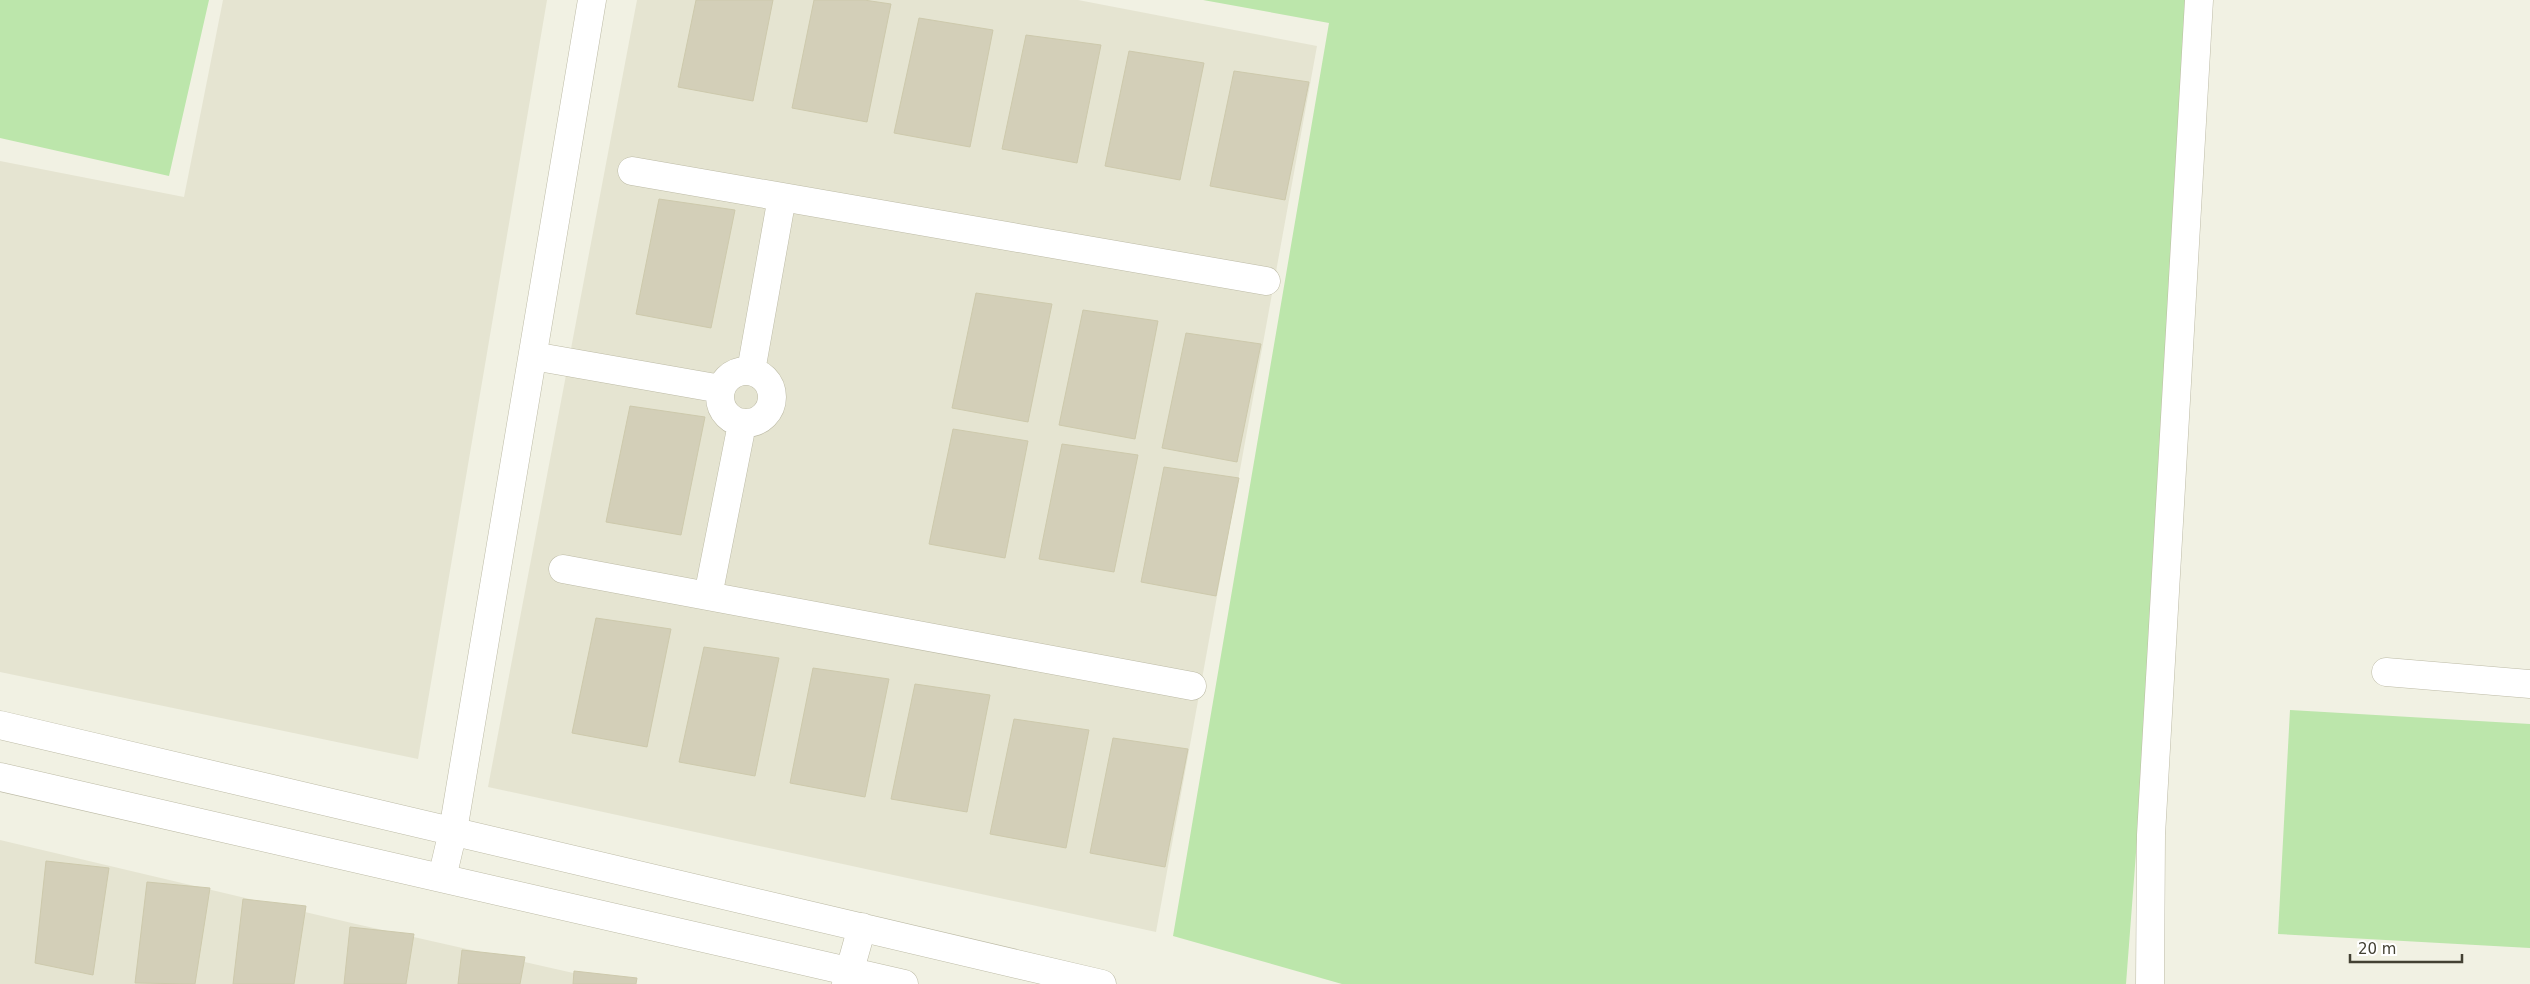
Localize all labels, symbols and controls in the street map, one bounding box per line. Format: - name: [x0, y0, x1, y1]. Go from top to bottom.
- scale bar: [2350, 932, 2462, 964]
- text: 20 m: [2358, 940, 2396, 958]

